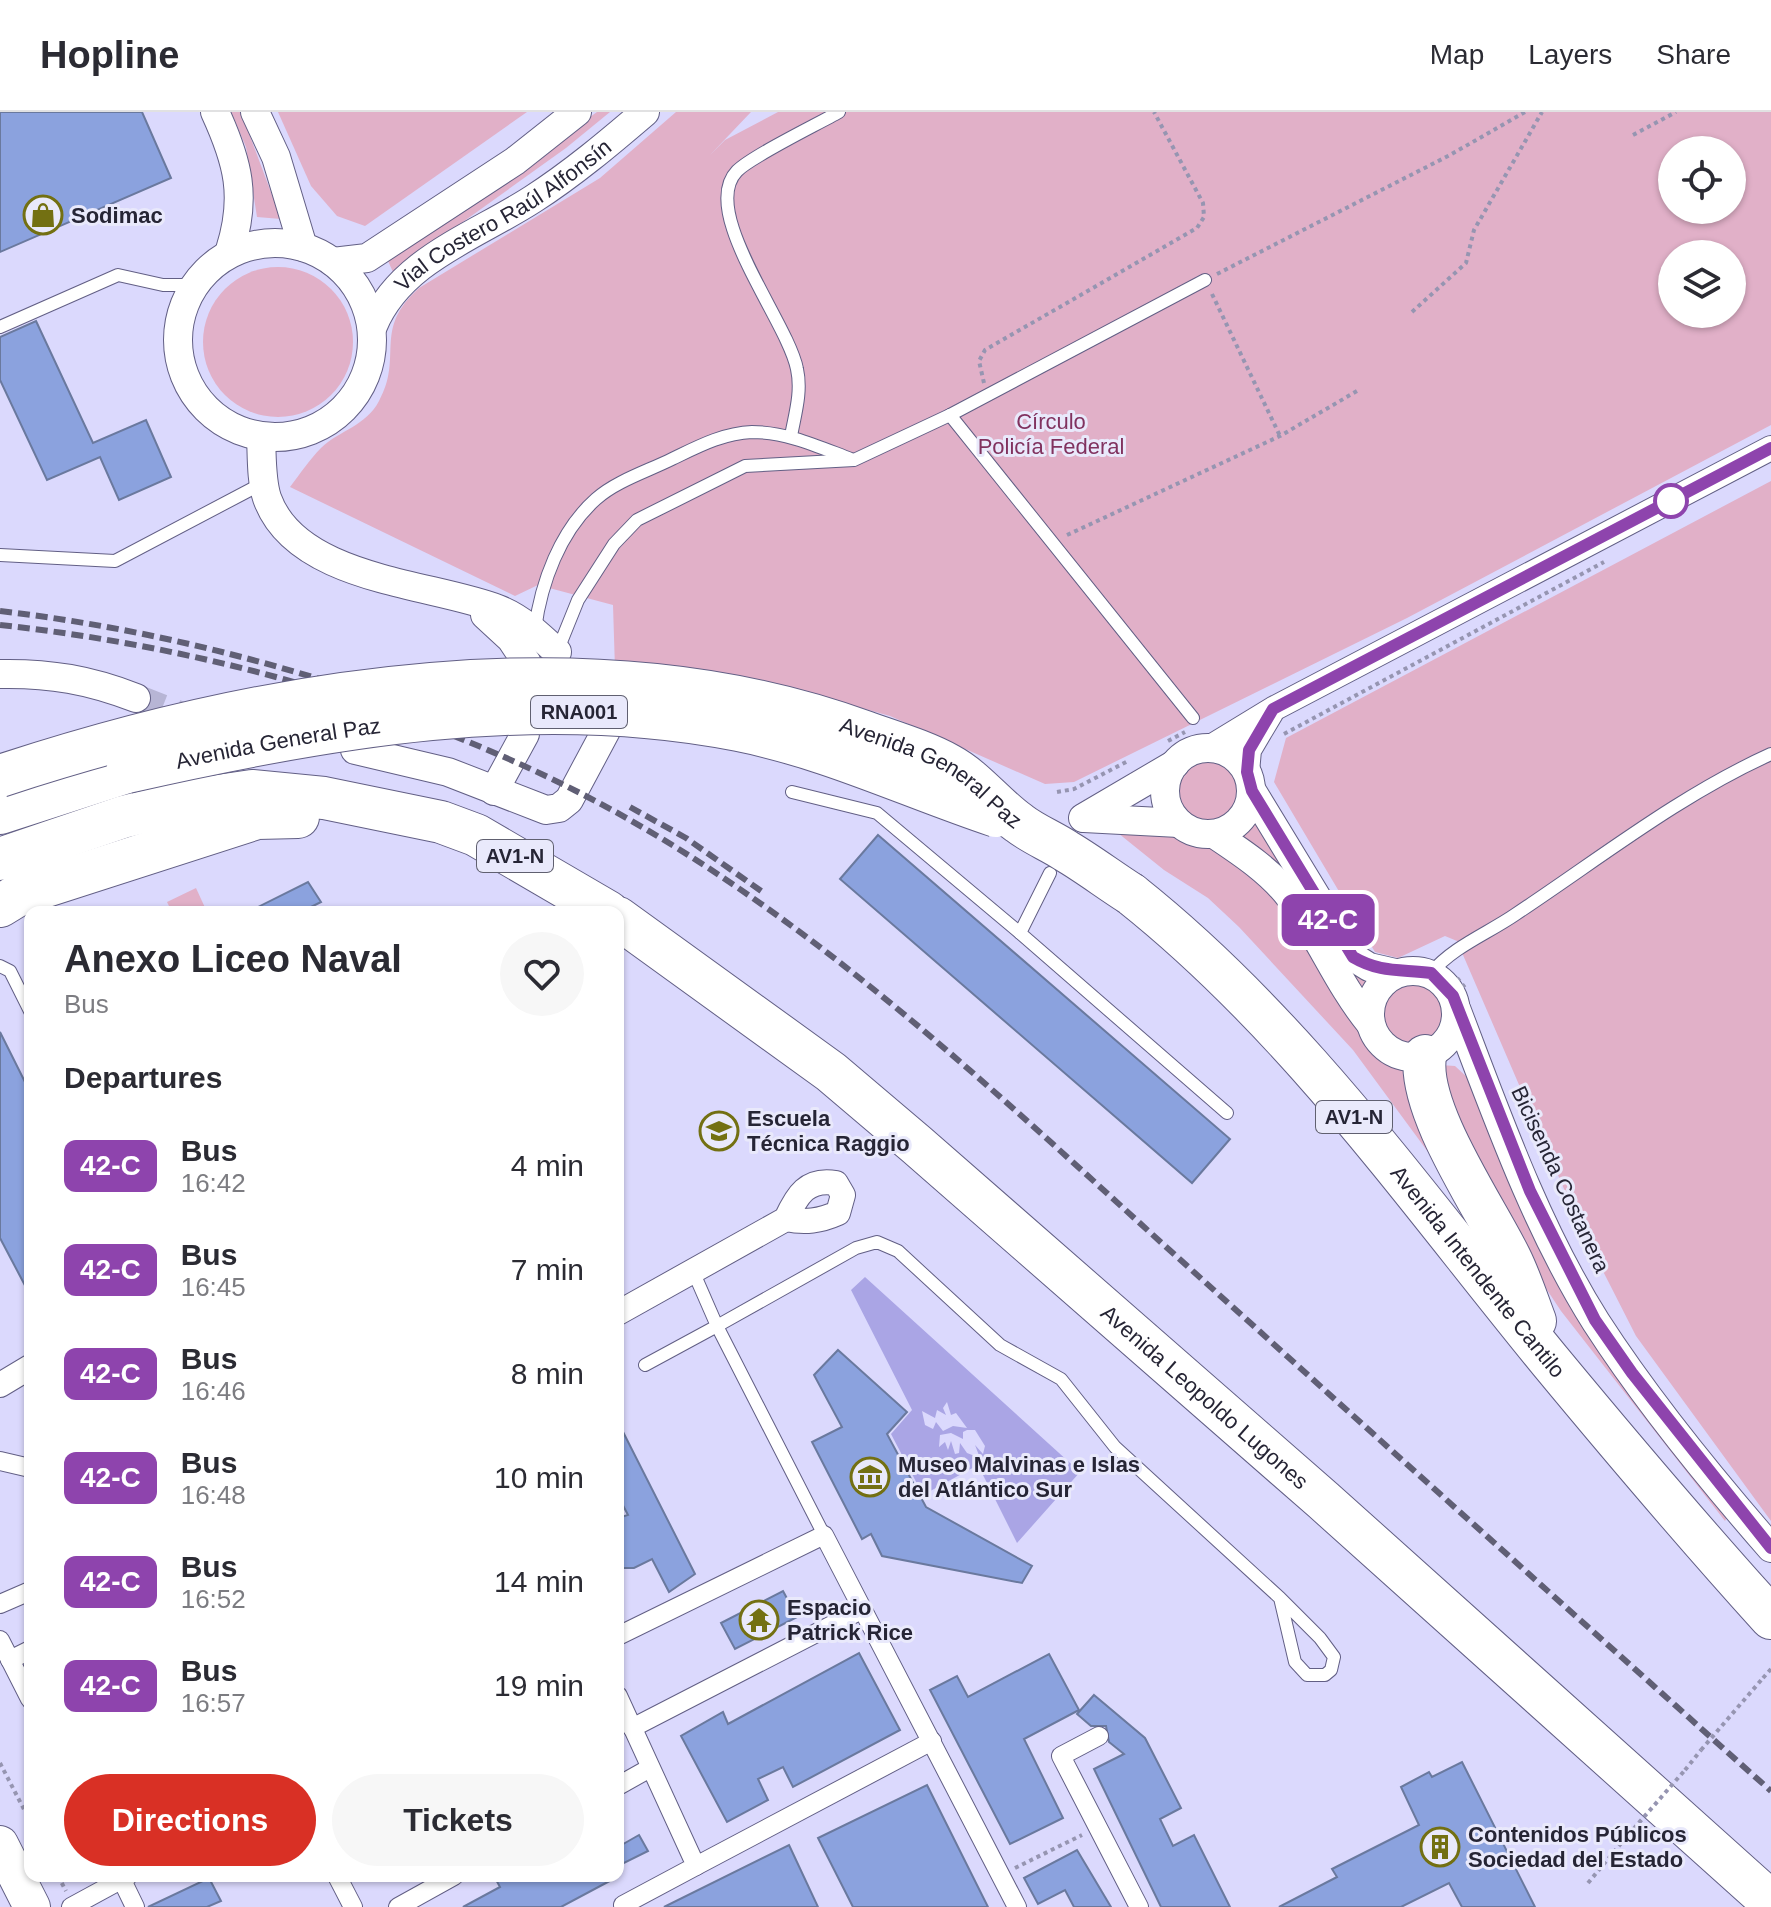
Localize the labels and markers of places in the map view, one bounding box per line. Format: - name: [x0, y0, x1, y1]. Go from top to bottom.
- shop icon: Sodimac: [22, 194, 64, 236]
- place label: Sodimac: [71, 203, 163, 228]
- unlabelled marker: [1654, 484, 1688, 518]
- place label: Escuela Técnica Raggio: [747, 1106, 910, 1156]
- school or university icon: Escuela Técnica Raggio: [698, 1110, 740, 1152]
- place label: Museo Malvinas e Islas del Atlántico Sur: [898, 1452, 1140, 1502]
- museum icon: Museo Malvinas e Islas del Atlántico Sur: [849, 1456, 891, 1498]
- place label: Espacio Patrick Rice: [787, 1595, 913, 1645]
- temple icon: Espacio Patrick Rice: [738, 1599, 780, 1641]
- place label: Contenidos Públicos Sociedad del Estado: [1468, 1822, 1687, 1872]
- building icon: Contenidos Públicos Sociedad del Estado: [1419, 1826, 1461, 1868]

